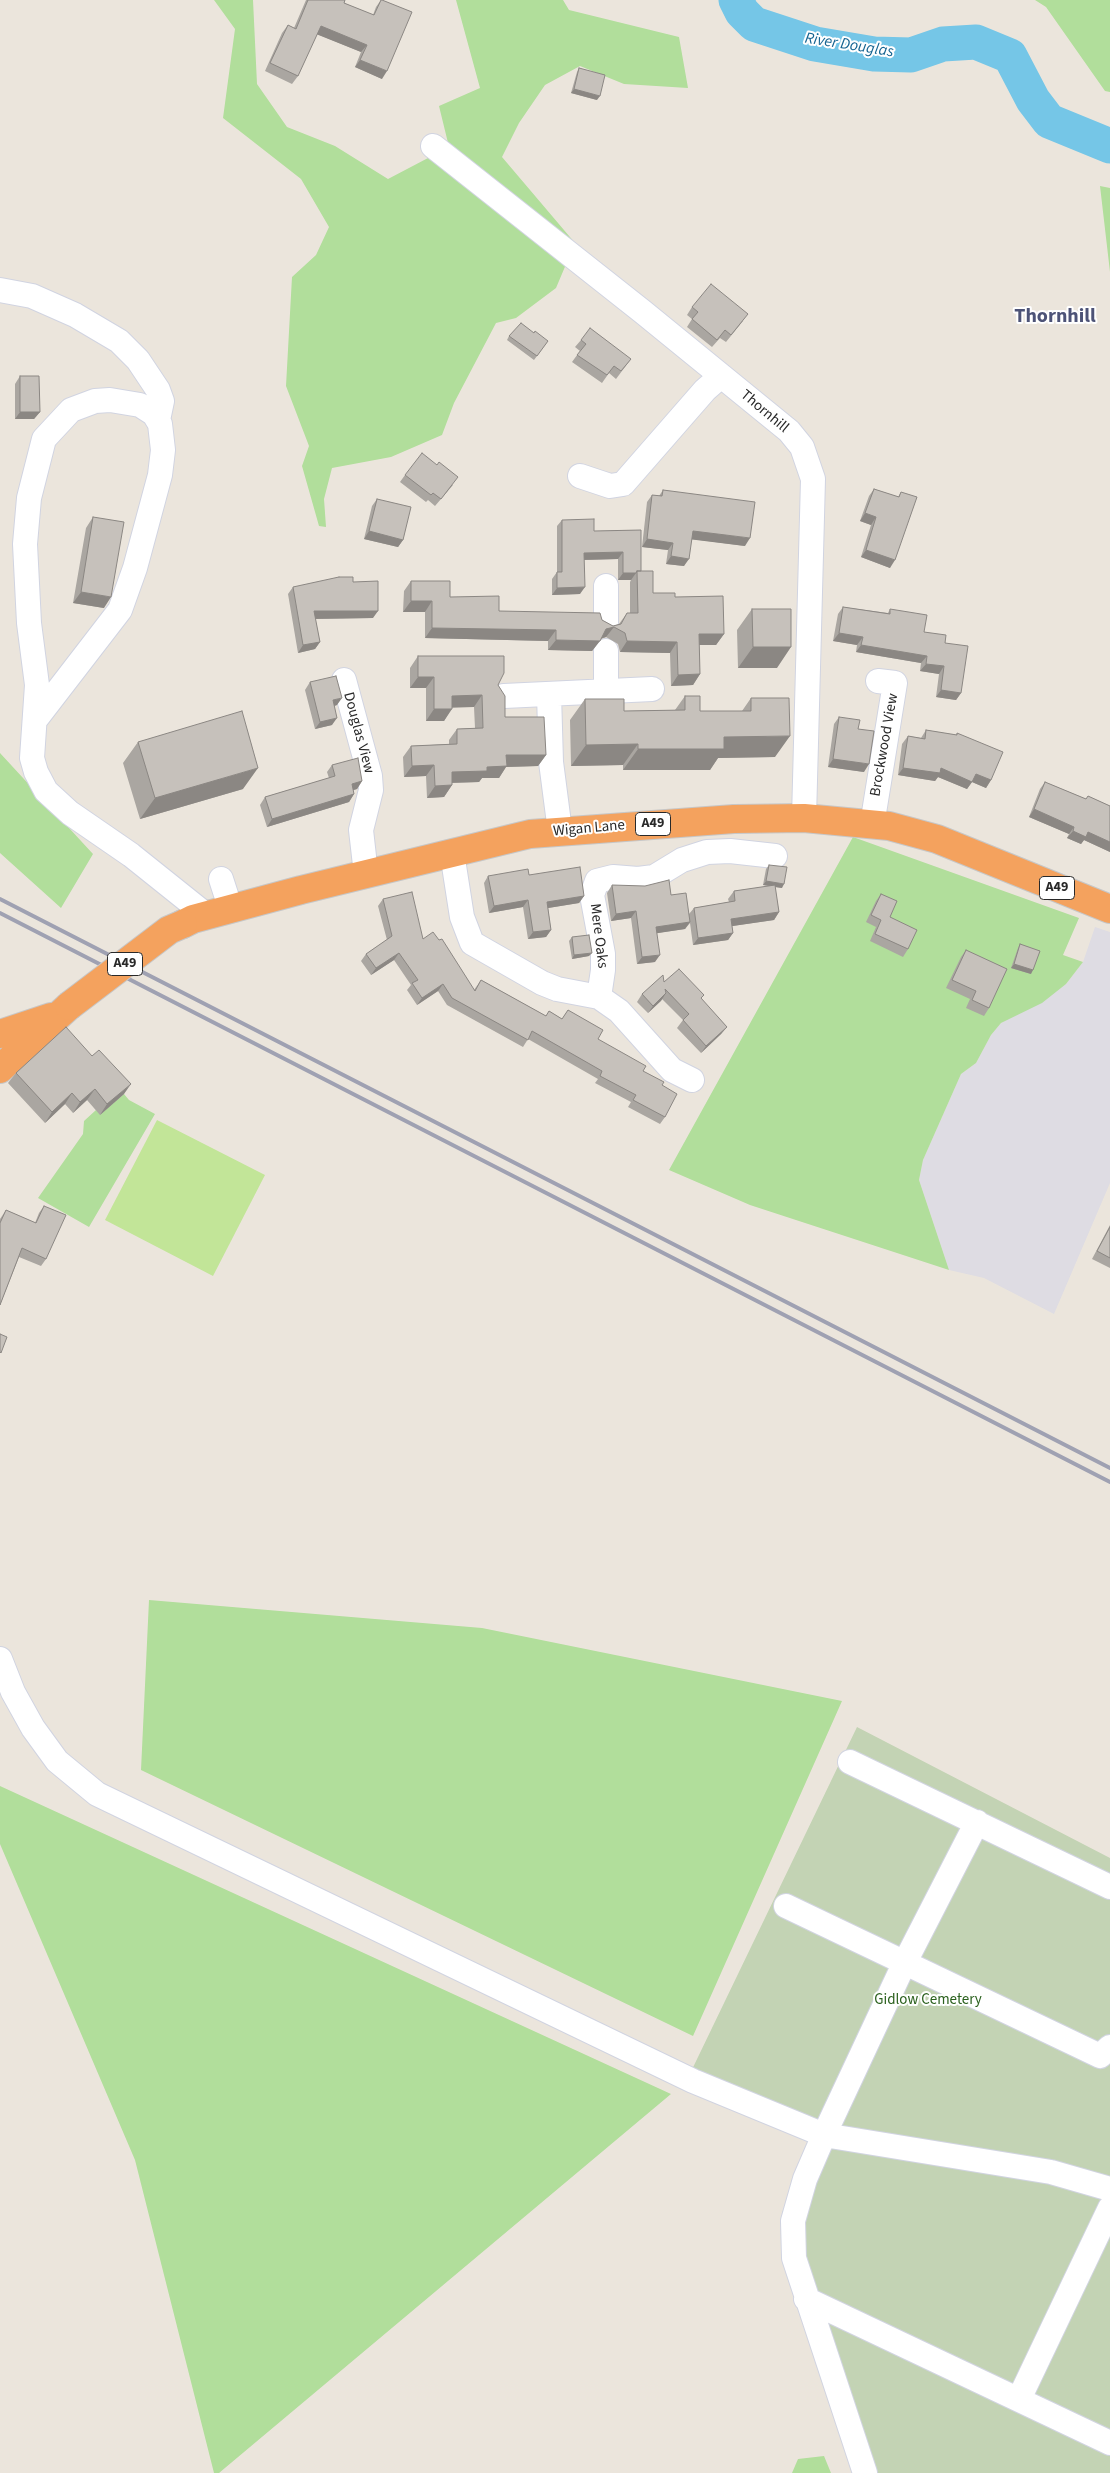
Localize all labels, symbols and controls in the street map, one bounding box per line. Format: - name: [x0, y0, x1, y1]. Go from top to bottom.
- water label: River Douglas: [803, 30, 895, 62]
- district label: Thornhill: [1014, 306, 1096, 330]
- street label: Thornhill: [736, 387, 792, 437]
- street label: Douglas View: [339, 690, 377, 776]
- street label: Brockwood View: [867, 692, 903, 798]
- road number: A49: [636, 812, 670, 836]
- street label: Wigan Lane: [552, 817, 626, 841]
- road number: A49: [1040, 876, 1074, 900]
- street label: Mere Oaks: [585, 903, 611, 969]
- road number: A49: [108, 952, 142, 976]
- park label: Gidlow Cemetery: [874, 1992, 982, 2010]

